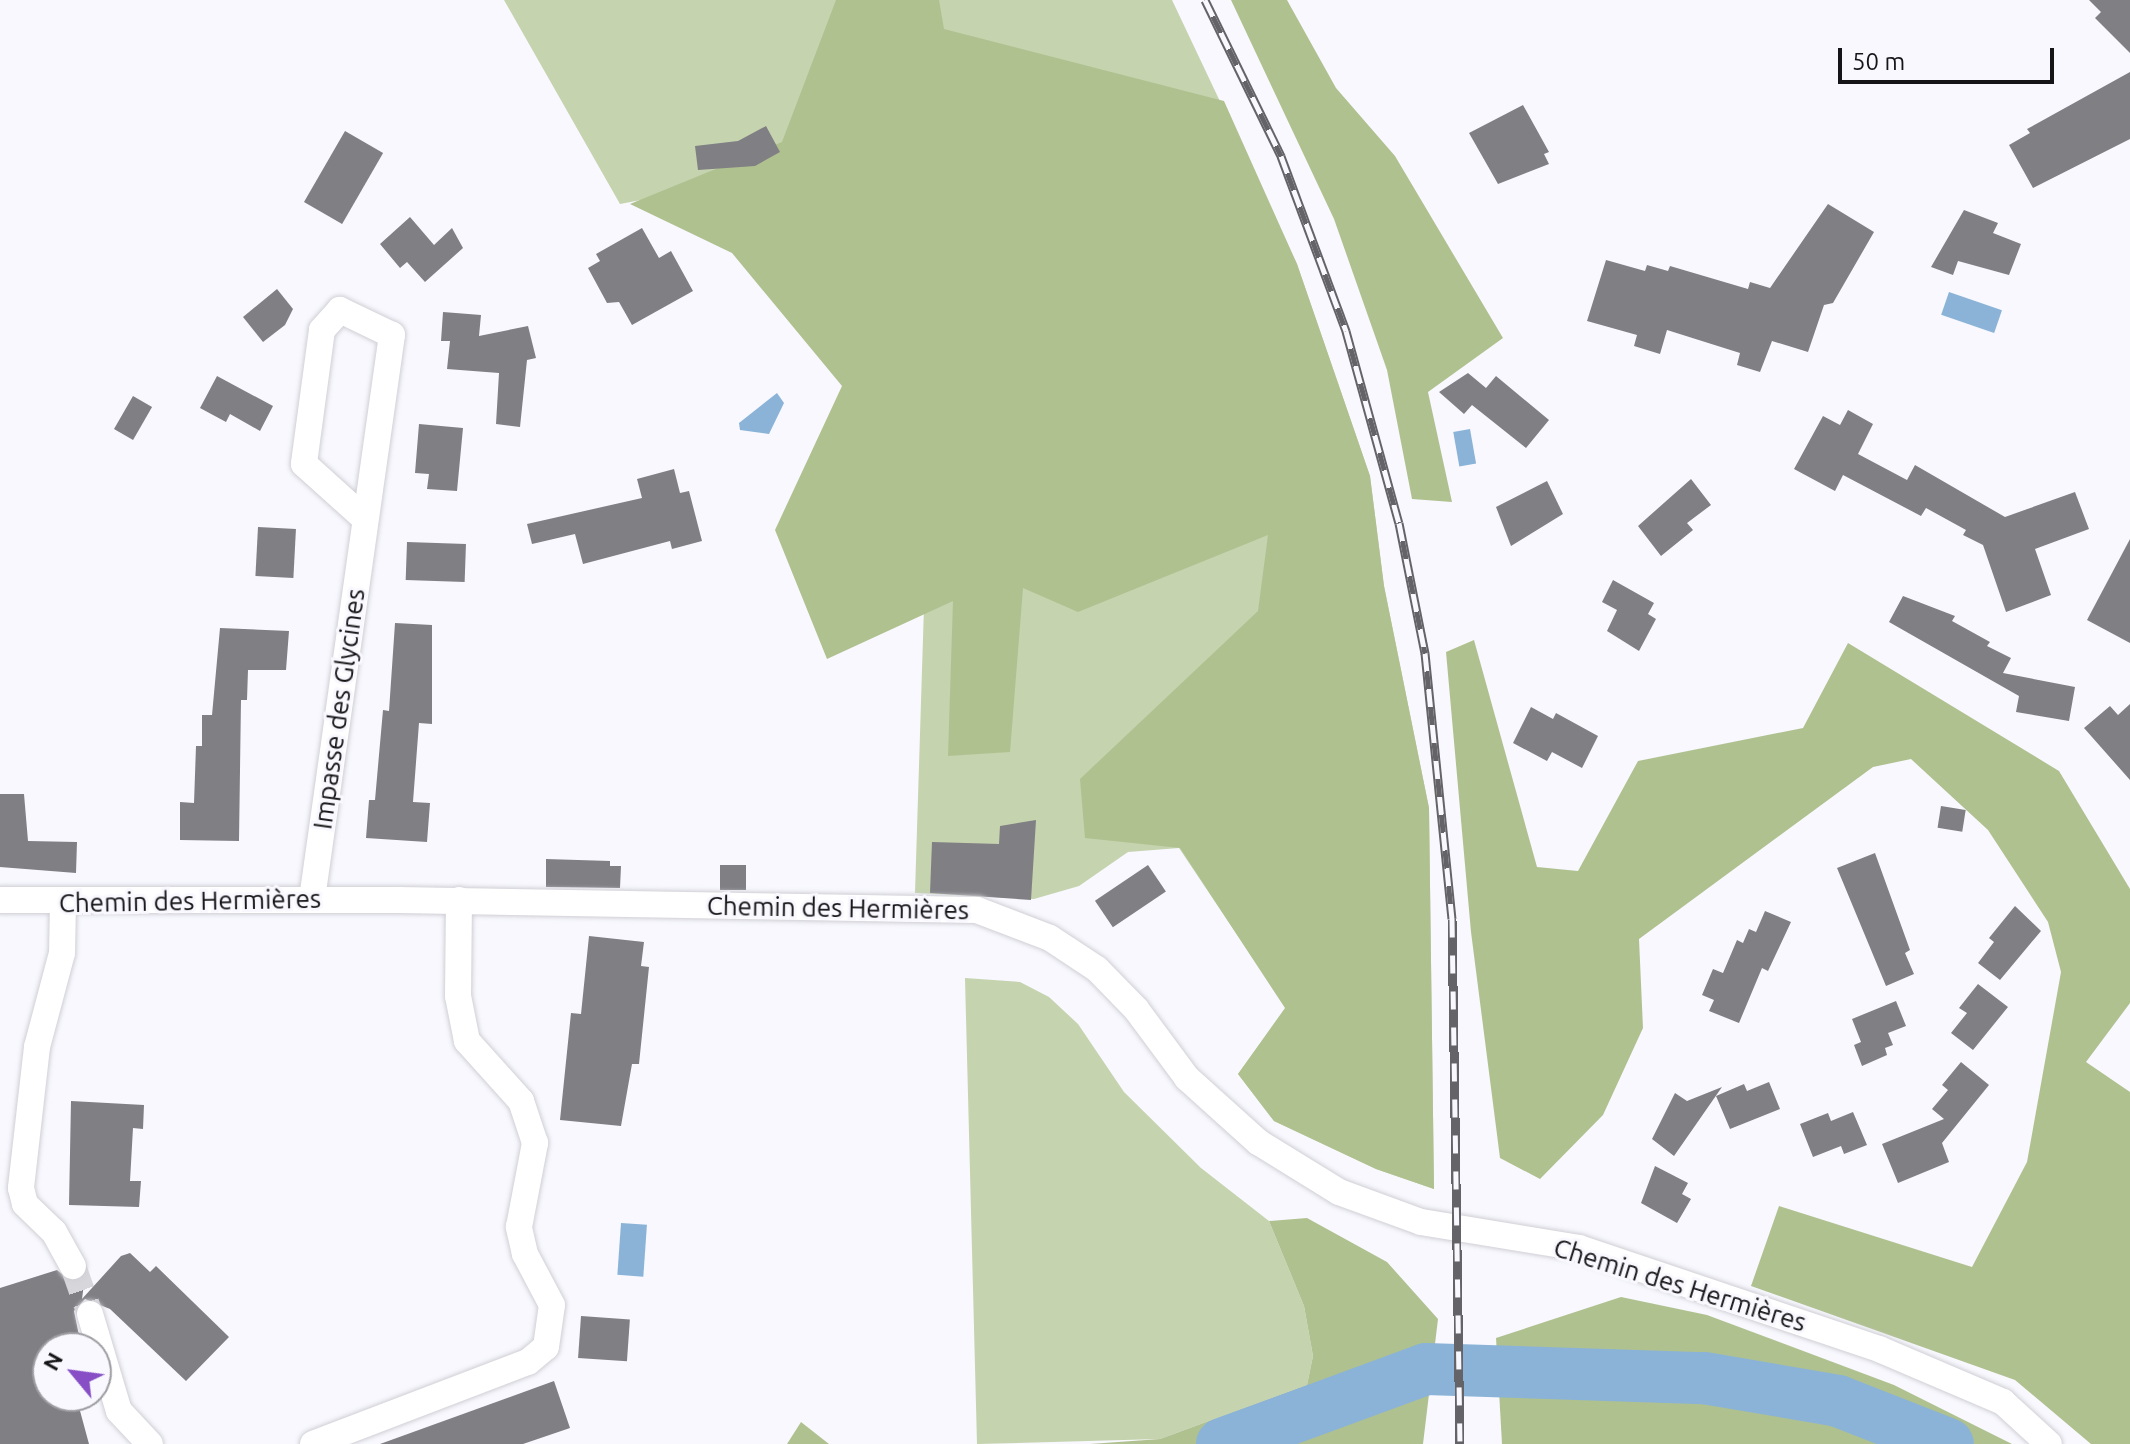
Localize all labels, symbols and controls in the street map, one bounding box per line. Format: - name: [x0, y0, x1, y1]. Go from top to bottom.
- scale bar: [1842, 32, 2058, 82]
- text: 50 m: [1852, 48, 1905, 75]
- street label: Impasse des Glycines: [307, 587, 371, 831]
- street label: Chemin des Hermières: [59, 883, 321, 919]
- street label: Chemin des Hermières: [707, 890, 969, 926]
- street label: Chemin des Hermières: [1550, 1232, 1810, 1338]
- north arrow: [32, 1332, 112, 1412]
- text: N: [37, 1348, 67, 1374]

